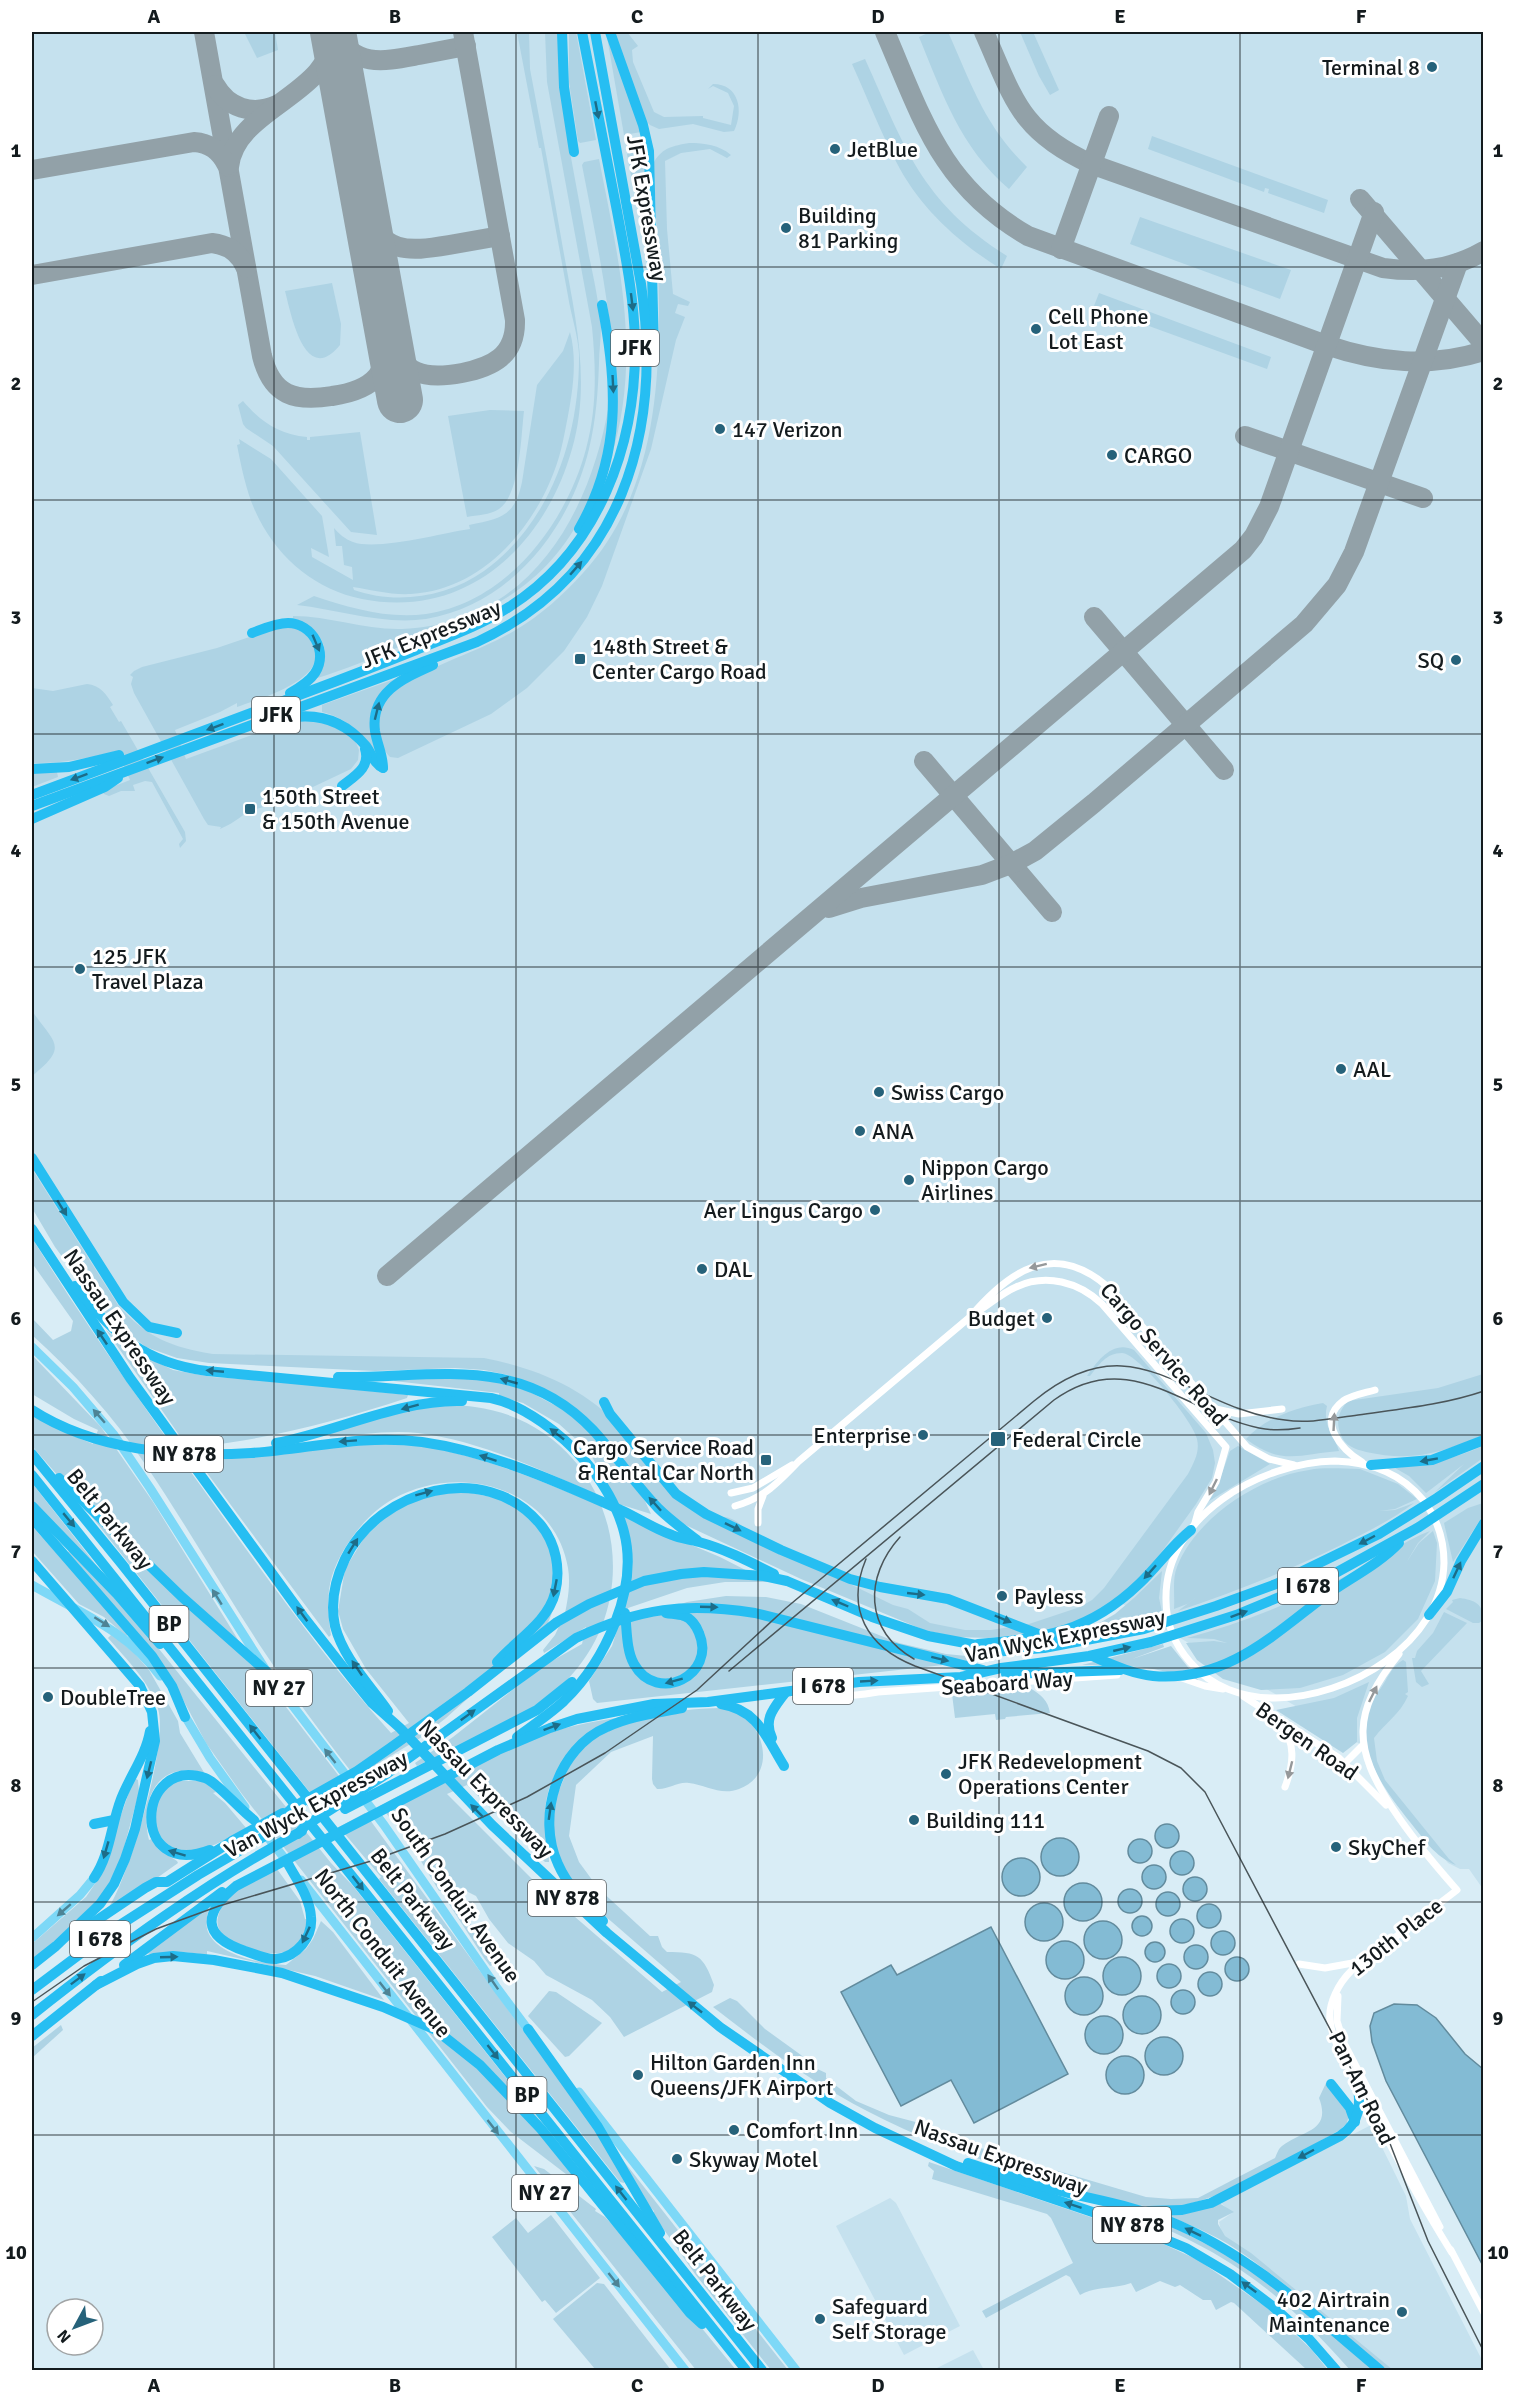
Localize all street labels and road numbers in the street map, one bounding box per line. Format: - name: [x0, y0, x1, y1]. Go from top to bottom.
- street label: JFK Expressway: [621, 133, 673, 284]
- road number: JFK: [611, 330, 659, 366]
- street label: JFK Expressway: [357, 593, 505, 674]
- road number: JFK: [252, 697, 300, 733]
- street label: Nassau Expressway: [58, 1244, 183, 1411]
- street label: Cargo Service Road: [1094, 1277, 1234, 1431]
- road number: NY 878: [145, 1436, 223, 1472]
- street label: Belt Parkway: [61, 1463, 159, 1575]
- road number: I 678: [1278, 1568, 1338, 1604]
- street label: Van Wyck Expressway: [962, 1603, 1168, 1669]
- road number: BP: [150, 1606, 188, 1642]
- street label: Seaboard Way: [940, 1665, 1075, 1701]
- road number: I 678: [793, 1668, 853, 1704]
- road number: NY 27: [246, 1670, 312, 1706]
- street label: Bergen Road: [1251, 1696, 1363, 1786]
- street label: Nassau Expressway: [413, 1714, 560, 1864]
- street label: Van Wyck Expressway: [220, 1744, 413, 1864]
- street label: South Conduit Avenue: [385, 1802, 527, 1988]
- street label: Belt Parkway: [365, 1843, 462, 1956]
- street label: North Conduit Avenue: [309, 1863, 457, 2043]
- road number: NY 878: [528, 1880, 606, 1916]
- street label: 130th Place: [1344, 1892, 1448, 1982]
- road number: I 678: [70, 1921, 130, 1957]
- street label: Pan Am Road: [1323, 2027, 1401, 2149]
- road number: BP: [508, 2077, 546, 2113]
- street label: Nassau Expressway: [911, 2113, 1092, 2201]
- road number: NY 27: [512, 2175, 578, 2211]
- road number: NY 878: [1093, 2207, 1171, 2243]
- street label: Belt Parkway: [667, 2224, 764, 2337]

